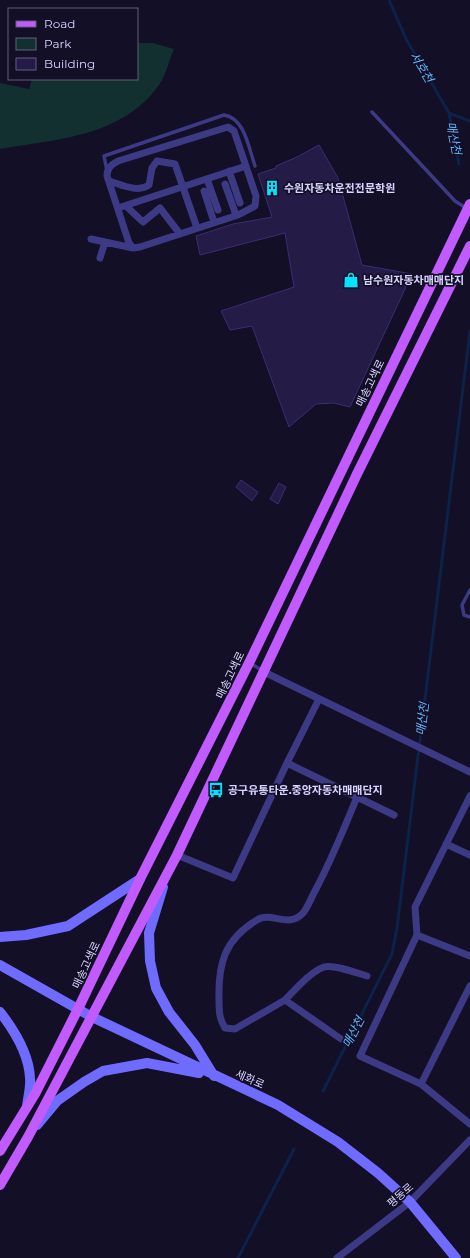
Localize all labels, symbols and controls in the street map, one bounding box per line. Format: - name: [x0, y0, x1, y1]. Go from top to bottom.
- legend: [8, 8, 138, 80]
- text: Road: [44, 16, 75, 31]
- text: Park: [44, 36, 72, 51]
- water label: 서호천: [407, 49, 438, 87]
- text: Building: [44, 56, 95, 71]
- water label: 매산천: [443, 120, 465, 158]
- building icon: 수원자동차운전전문학원: [263, 179, 281, 197]
- place label: 수원자동차운전전문학원: [284, 181, 395, 195]
- shop icon: 남수원자동차매매단지: [342, 271, 360, 289]
- place label: 남수원자동차매매단지: [363, 273, 464, 287]
- street label: 매송고색로: [353, 357, 387, 409]
- street label: 매송고색로: [213, 649, 247, 701]
- water label: 매산천: [413, 700, 432, 736]
- bus stop icon: 공구유통타운.중앙자동차매매단지: [207, 781, 225, 799]
- place label: 공구유통타운.중앙자동차매매단지: [228, 783, 383, 797]
- street label: 매송고색로: [69, 939, 103, 991]
- water label: 매산천: [339, 1012, 368, 1050]
- street label: 세화로: [233, 1066, 267, 1092]
- street label: 평동로: [384, 1180, 416, 1210]

